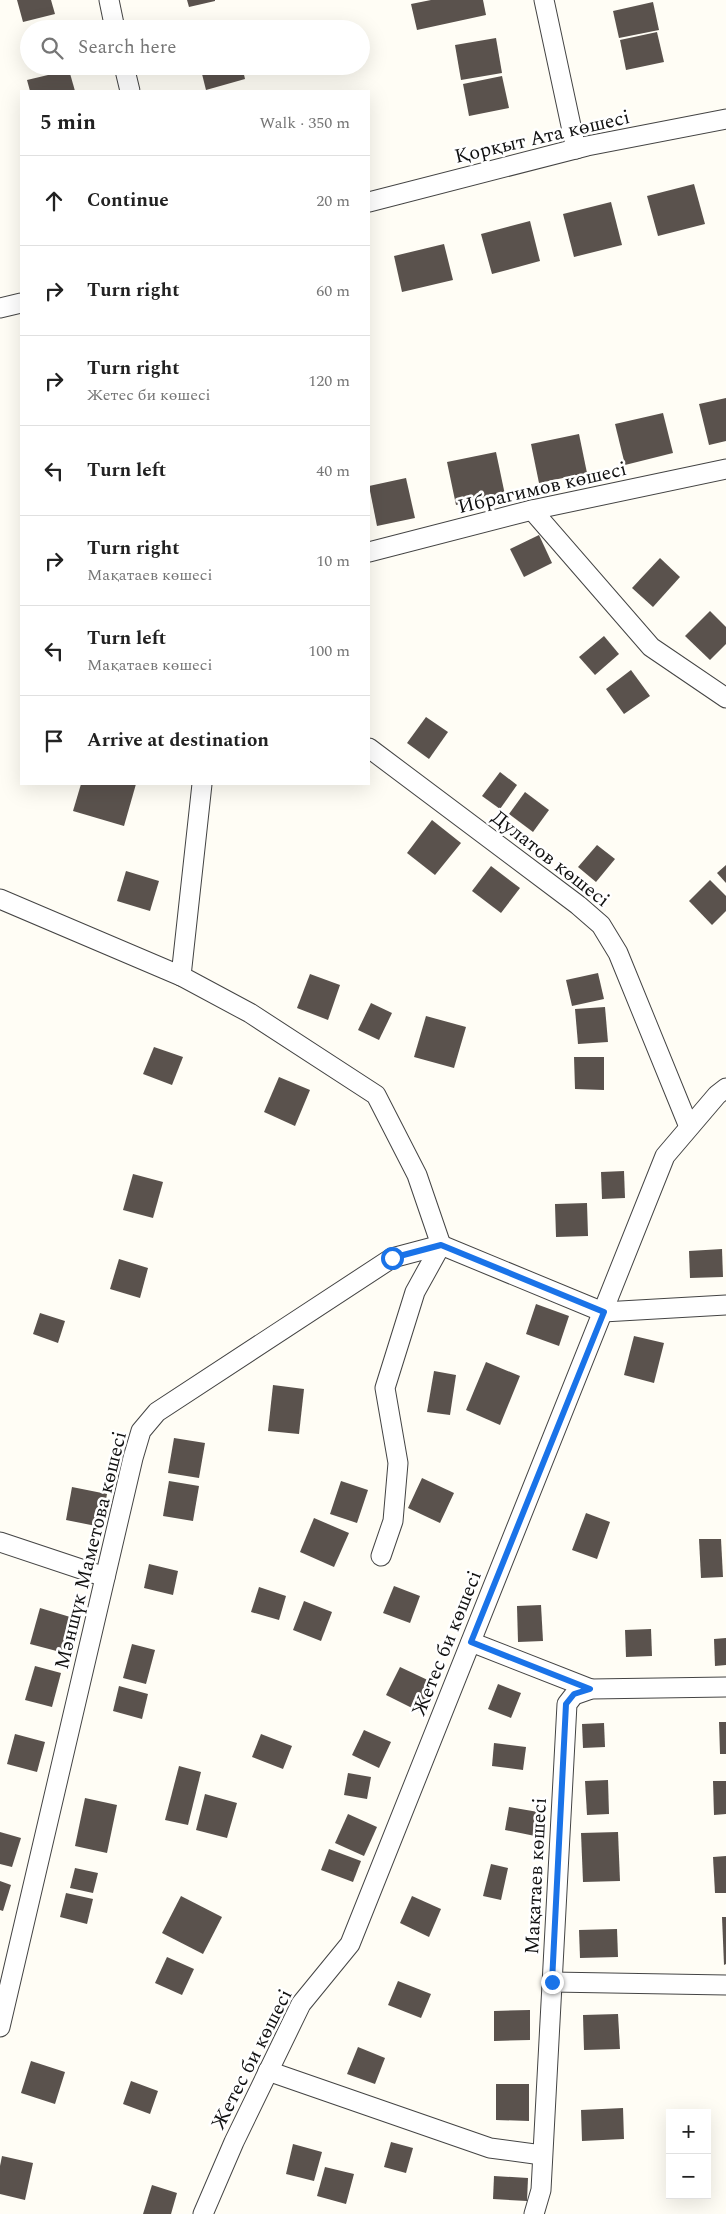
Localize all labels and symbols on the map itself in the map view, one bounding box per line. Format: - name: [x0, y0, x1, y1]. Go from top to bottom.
- street label: Қорқыт Ата көшесі: [452, 102, 633, 172]
- street label: Ибрагимов көшесі: [455, 454, 630, 522]
- street label: Дулатов көшесі: [485, 803, 616, 915]
- route start: [381, 1247, 404, 1270]
- street label: Мәншүк Маметова көшесі: [47, 1428, 135, 1672]
- street label: Жетес би көшесі: [404, 1566, 490, 1721]
- street label: Мақатаев көшесі: [517, 1797, 555, 1955]
- route end: [541, 1971, 564, 1994]
- street label: Жетес би көшесі: [203, 1984, 300, 2135]

